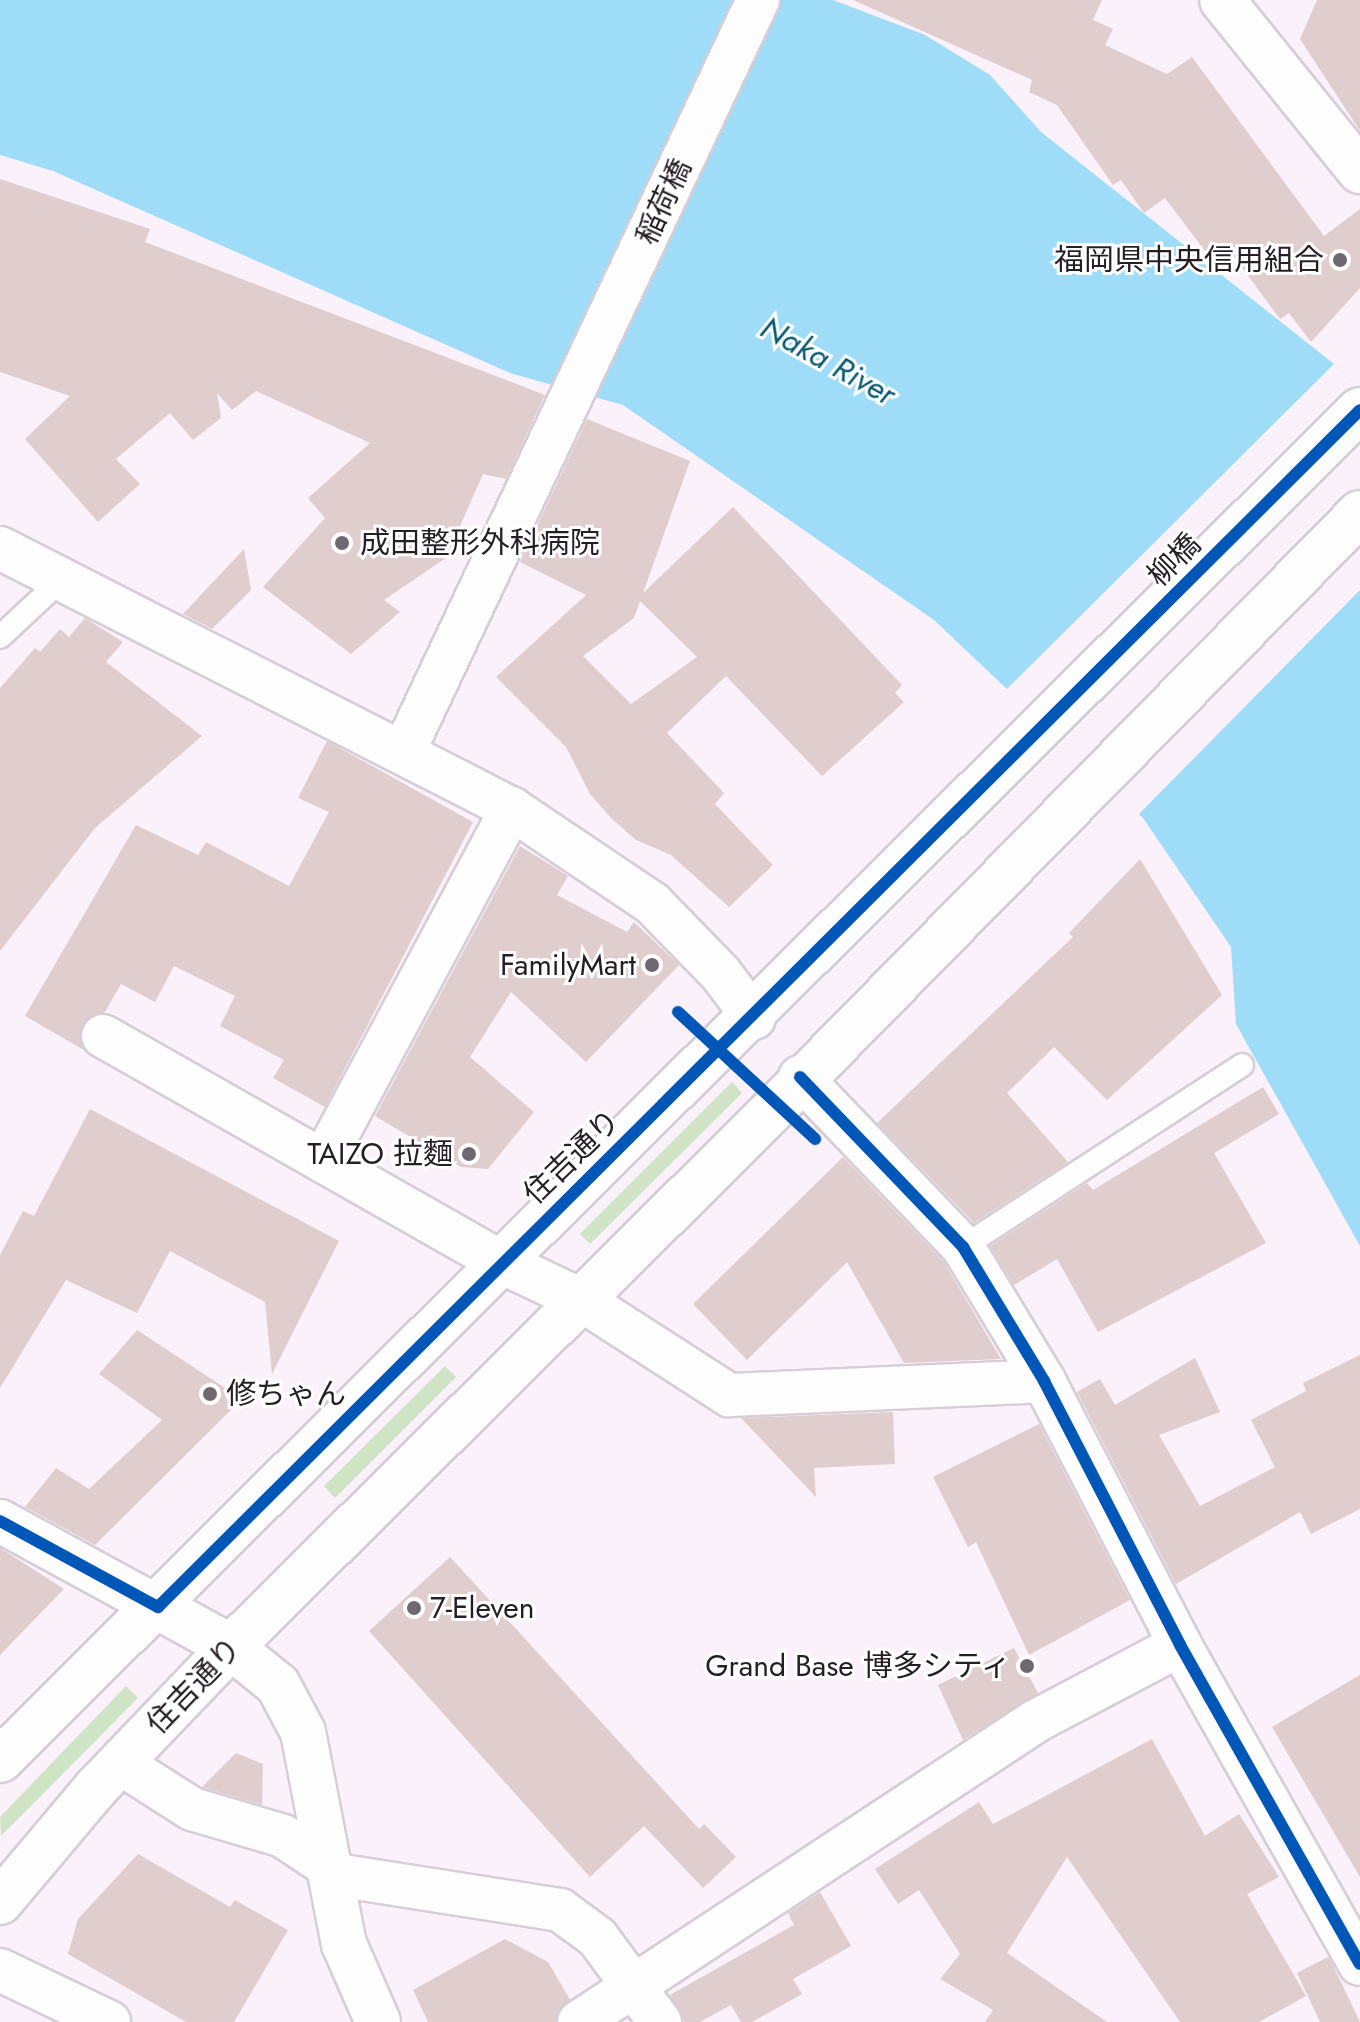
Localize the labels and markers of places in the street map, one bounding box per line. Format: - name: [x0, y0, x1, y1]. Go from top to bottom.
- place label: 福岡県中央信用組合: [1054, 242, 1324, 278]
- marker: 福岡県中央信用組合: [1331, 251, 1349, 269]
- place label: 成田整形外科病院: [360, 525, 600, 561]
- marker: 成田整形外科病院: [331, 532, 353, 554]
- place label: FamilyMart: [500, 947, 636, 983]
- marker: FamilyMart: [643, 956, 661, 974]
- place label: TAIZO 拉麵: [307, 1136, 453, 1172]
- marker: TAIZO 拉麵: [460, 1145, 478, 1163]
- place label: 修ちゃん: [226, 1376, 346, 1412]
- marker: 修ちゃん: [201, 1385, 219, 1403]
- place label: 7-Eleven: [430, 1590, 534, 1626]
- marker: 7-Eleven: [405, 1599, 423, 1617]
- place label: Grand Base 博多シティ: [703, 1648, 1011, 1684]
- marker: Grand Base 博多シティ: [1018, 1657, 1036, 1675]

